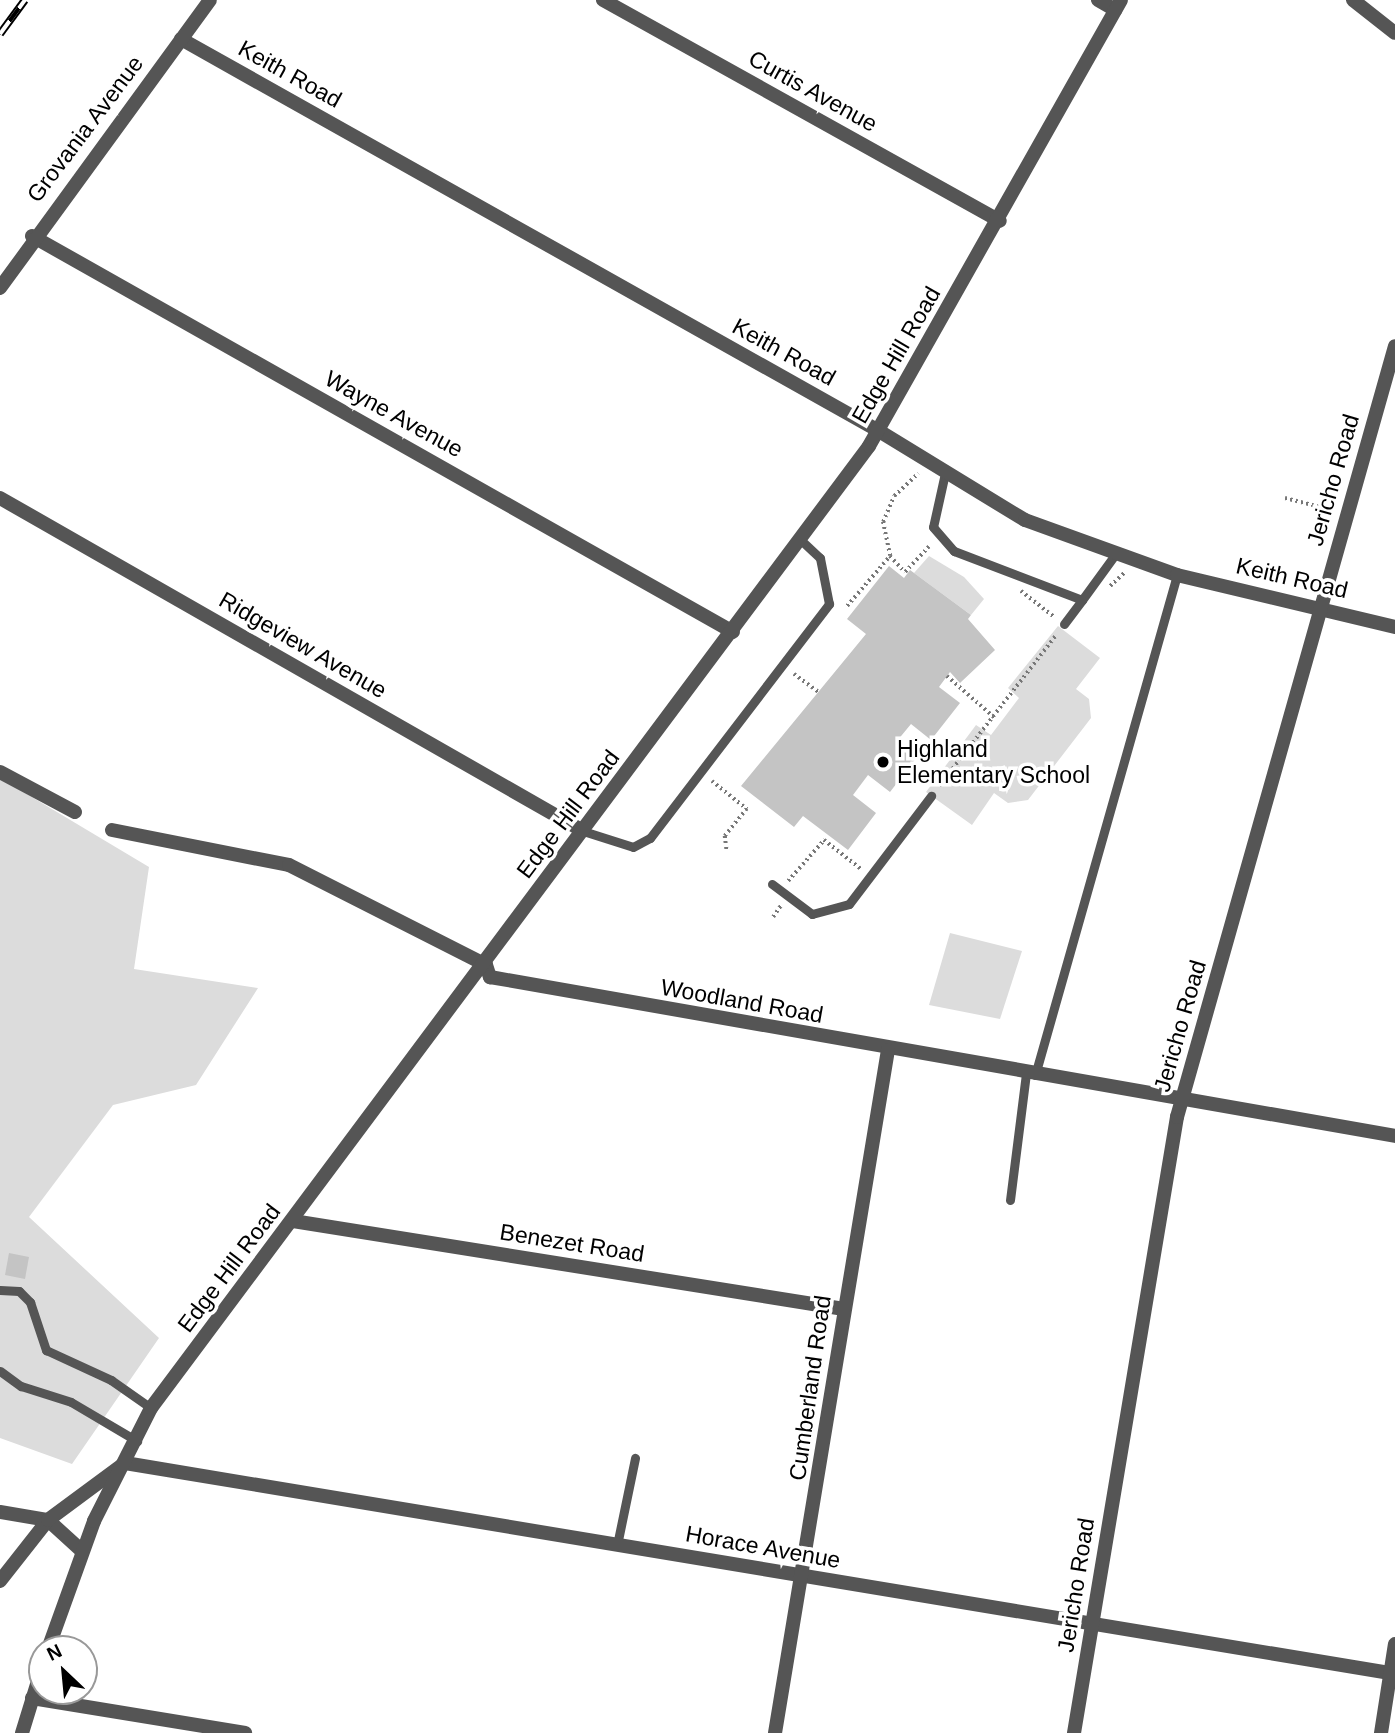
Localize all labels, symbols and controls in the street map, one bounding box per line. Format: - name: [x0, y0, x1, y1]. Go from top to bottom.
- street label: Keith Road: [234, 34, 346, 114]
- street label: Curtis Avenue: [743, 44, 883, 138]
- street label: Grovania Avenue: [21, 50, 149, 208]
- street label: Edge Hill Road: [846, 282, 946, 428]
- street label: Keith Road: [728, 312, 840, 392]
- street label: Wayne Avenue: [320, 364, 468, 464]
- street label: Jericho Road: [1301, 411, 1365, 549]
- street label: Keith Road: [1233, 552, 1351, 604]
- street label: Ridgeview Avenue: [214, 586, 392, 704]
- place label: Highland Elementary School: [897, 735, 1090, 789]
- street label: Edge Hill Road: [511, 744, 625, 884]
- marker: Highland Elementary School: [875, 754, 891, 770]
- street label: Jericho Road: [1148, 957, 1212, 1095]
- street label: Woodland Road: [659, 973, 825, 1029]
- street label: Edge Hill Road: [172, 1198, 286, 1338]
- street label: Benezet Road: [498, 1218, 646, 1268]
- street label: Cumberland Road: [783, 1294, 837, 1482]
- street label: Jericho Road: [1052, 1516, 1100, 1654]
- street label: Horace Avenue: [683, 1520, 843, 1574]
- north arrow: [28, 1635, 98, 1705]
- text: N: [44, 1640, 65, 1665]

